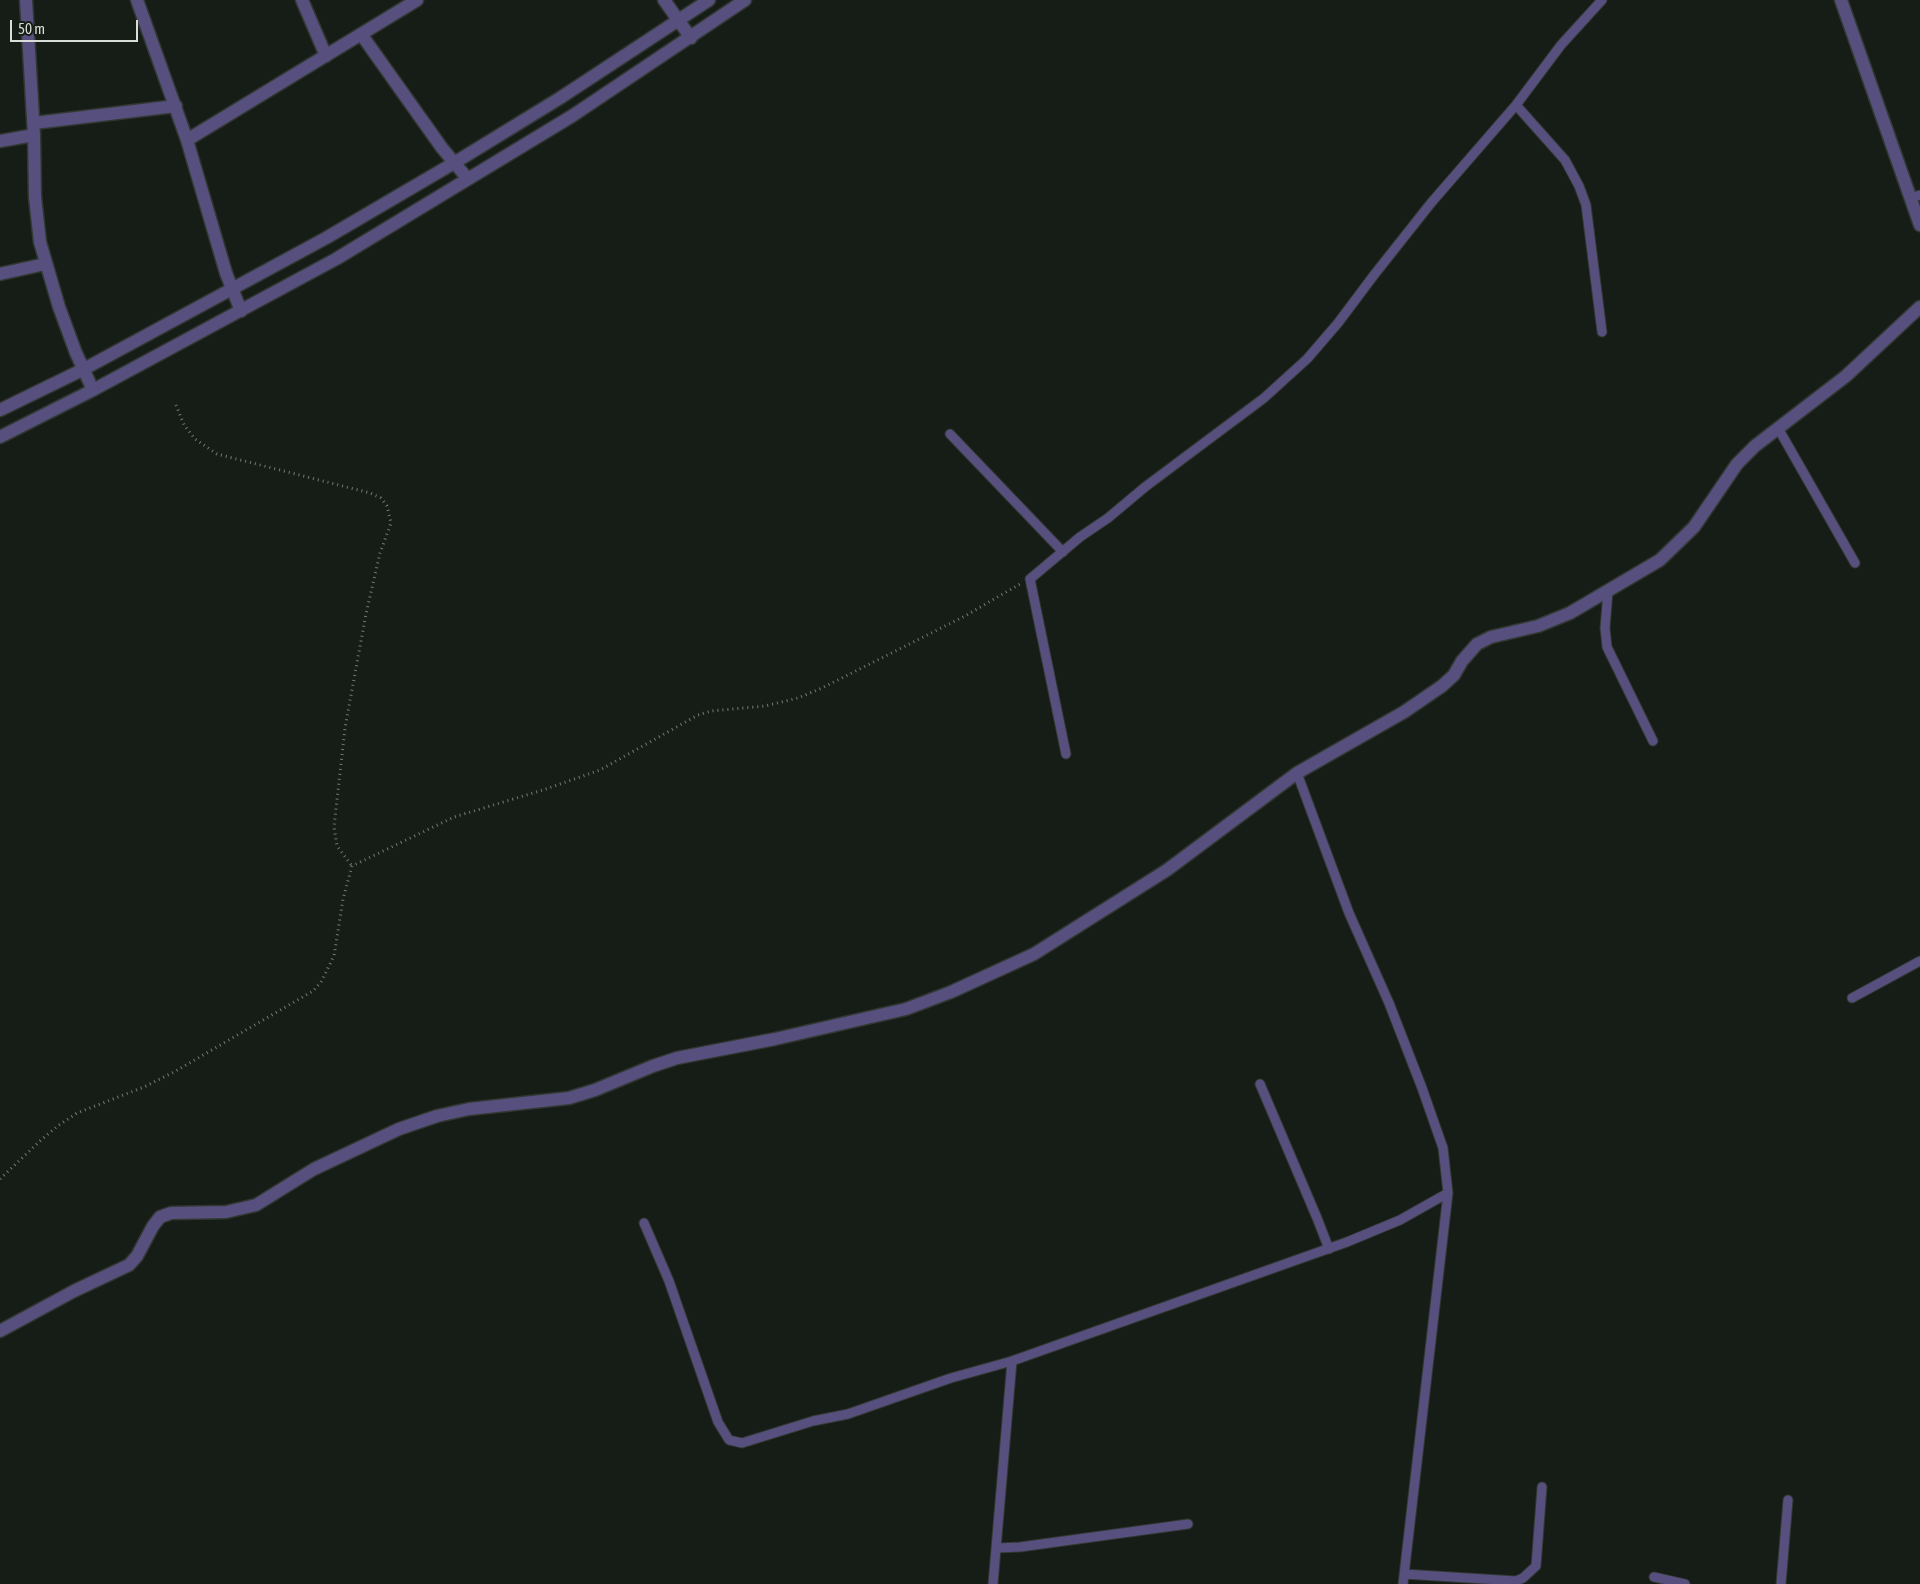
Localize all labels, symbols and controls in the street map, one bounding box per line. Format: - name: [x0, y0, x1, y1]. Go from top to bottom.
- scale bar: [12, 10, 140, 42]
- text: 50 m: [18, 20, 45, 37]

